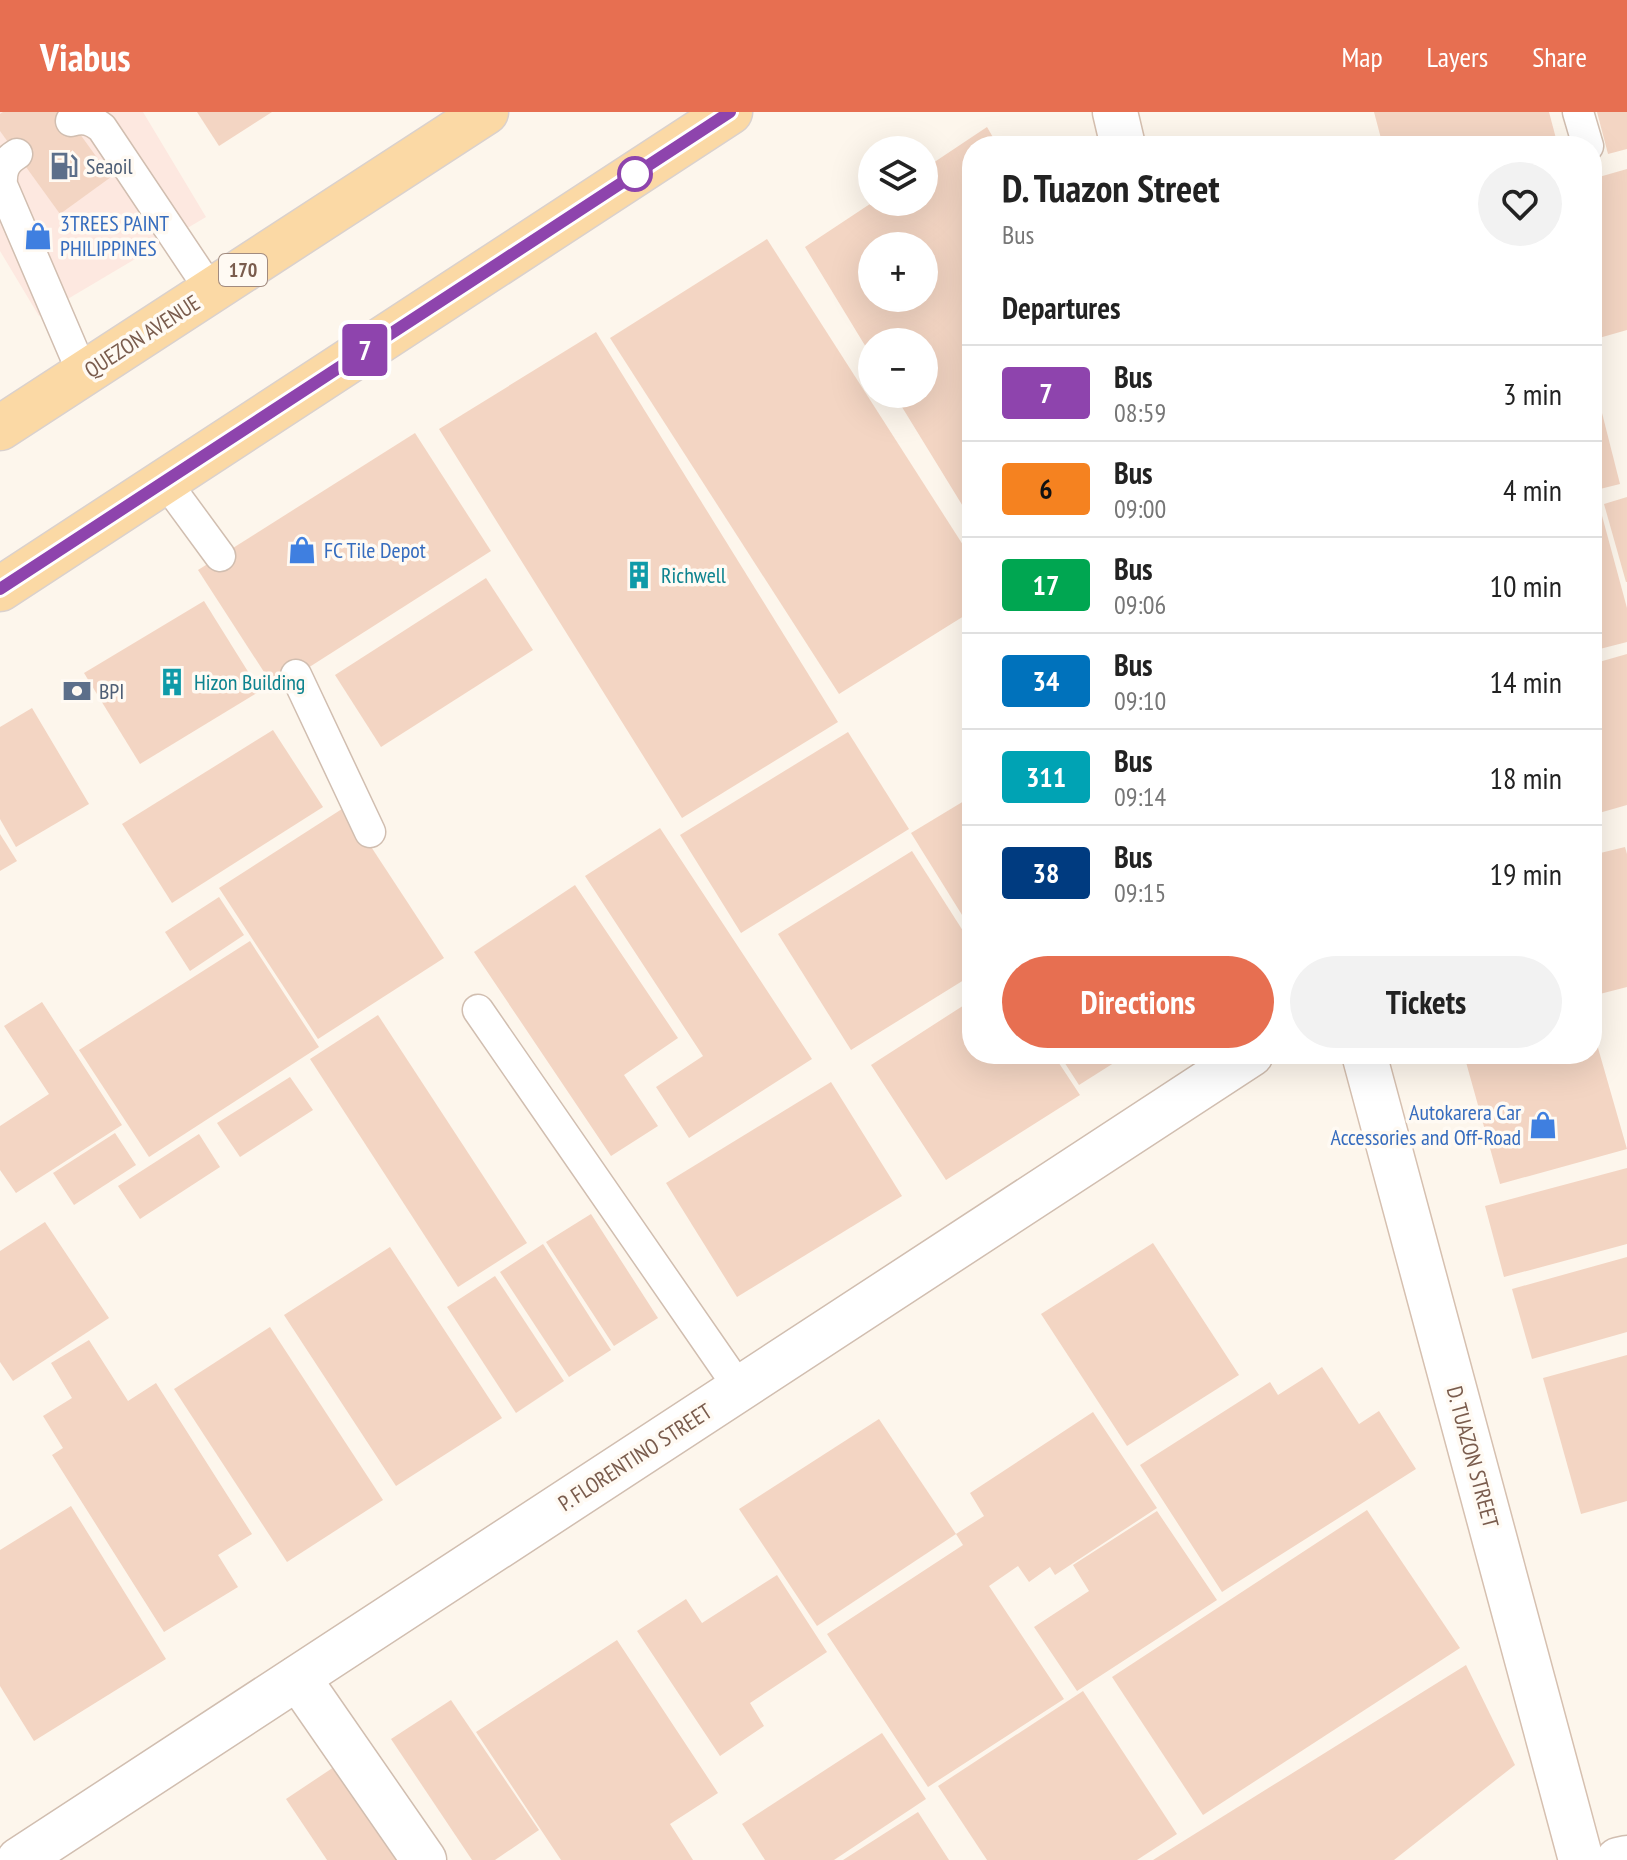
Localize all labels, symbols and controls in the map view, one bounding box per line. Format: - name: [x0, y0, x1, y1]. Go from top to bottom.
- text: Viabus: [40, 32, 130, 81]
- text: Map: [1341, 38, 1383, 75]
- text: Layers: [1427, 38, 1488, 75]
- text: Share: [1532, 38, 1587, 75]
- map controls: [858, 136, 938, 408]
- button: layers: [858, 136, 938, 216]
- fuel station icon: Seaoil: [49, 151, 79, 181]
- place label: Seaoil: [86, 152, 134, 180]
- unlabelled marker: [618, 157, 652, 191]
- button: heart: [1478, 162, 1562, 246]
- text: D. Tuazon Street: [1002, 163, 1220, 212]
- place label: 3TREES PAINT PHILIPPINES: [60, 209, 169, 262]
- text: Bus: [1002, 218, 1034, 251]
- shop icon: 3TREES PAINT PHILIPPINES: [23, 221, 53, 251]
- button: +: [858, 232, 938, 312]
- road number: 170: [219, 254, 267, 286]
- street label: QUEZON AVENUE: [79, 288, 205, 384]
- text: Departures: [1002, 288, 1120, 327]
- line badge: 7: [339, 324, 391, 376]
- button: −: [858, 328, 938, 408]
- text: 7: [358, 331, 372, 368]
- text: Bus: [1114, 357, 1153, 396]
- text: 7: [1039, 374, 1053, 411]
- text: 3 min: [1503, 374, 1562, 413]
- text: 08:59: [1114, 396, 1166, 429]
- text: Bus: [1114, 453, 1153, 492]
- text: 6: [1039, 470, 1053, 507]
- text: 4 min: [1503, 470, 1562, 509]
- text: 09:00: [1114, 492, 1166, 525]
- shop icon: FC Tile Depot: [287, 535, 317, 565]
- place label: FC Tile Depot: [324, 536, 426, 564]
- text: Bus: [1114, 549, 1153, 588]
- building icon: Richwell: [624, 560, 654, 590]
- place label: Richwell: [661, 561, 727, 589]
- text: 17: [1033, 566, 1059, 603]
- text: 10 min: [1489, 566, 1562, 605]
- text: 09:06: [1114, 588, 1166, 621]
- text: Bus: [1114, 645, 1153, 684]
- text: 34: [1033, 662, 1059, 699]
- text: 14 min: [1489, 662, 1562, 701]
- building icon: Hizon Building: [157, 667, 187, 697]
- place label: Hizon Building: [194, 668, 305, 696]
- bank icon: BPI: [62, 676, 92, 706]
- place label: BPI: [99, 677, 124, 705]
- text: 09:10: [1114, 684, 1166, 717]
- text: Bus: [1114, 741, 1153, 780]
- text: 311: [1026, 758, 1066, 795]
- text: 18 min: [1489, 758, 1562, 797]
- text: 09:14: [1114, 780, 1166, 813]
- text: Bus: [1114, 837, 1153, 876]
- text: 38: [1033, 854, 1059, 891]
- text: 19 min: [1489, 854, 1562, 893]
- text: 09:15: [1114, 876, 1166, 909]
- button: Directions: [1002, 956, 1274, 1048]
- button: Tickets: [1290, 956, 1562, 1048]
- place label: Autokarera Car Accessories and Off-Road: [1331, 1098, 1521, 1151]
- shop icon: Autokarera Car Accessories and Off-Road: [1528, 1110, 1558, 1140]
- street label: D. TUAZON STREET: [1441, 1383, 1505, 1531]
- street label: P. FLORENTINO STREET: [553, 1397, 717, 1517]

